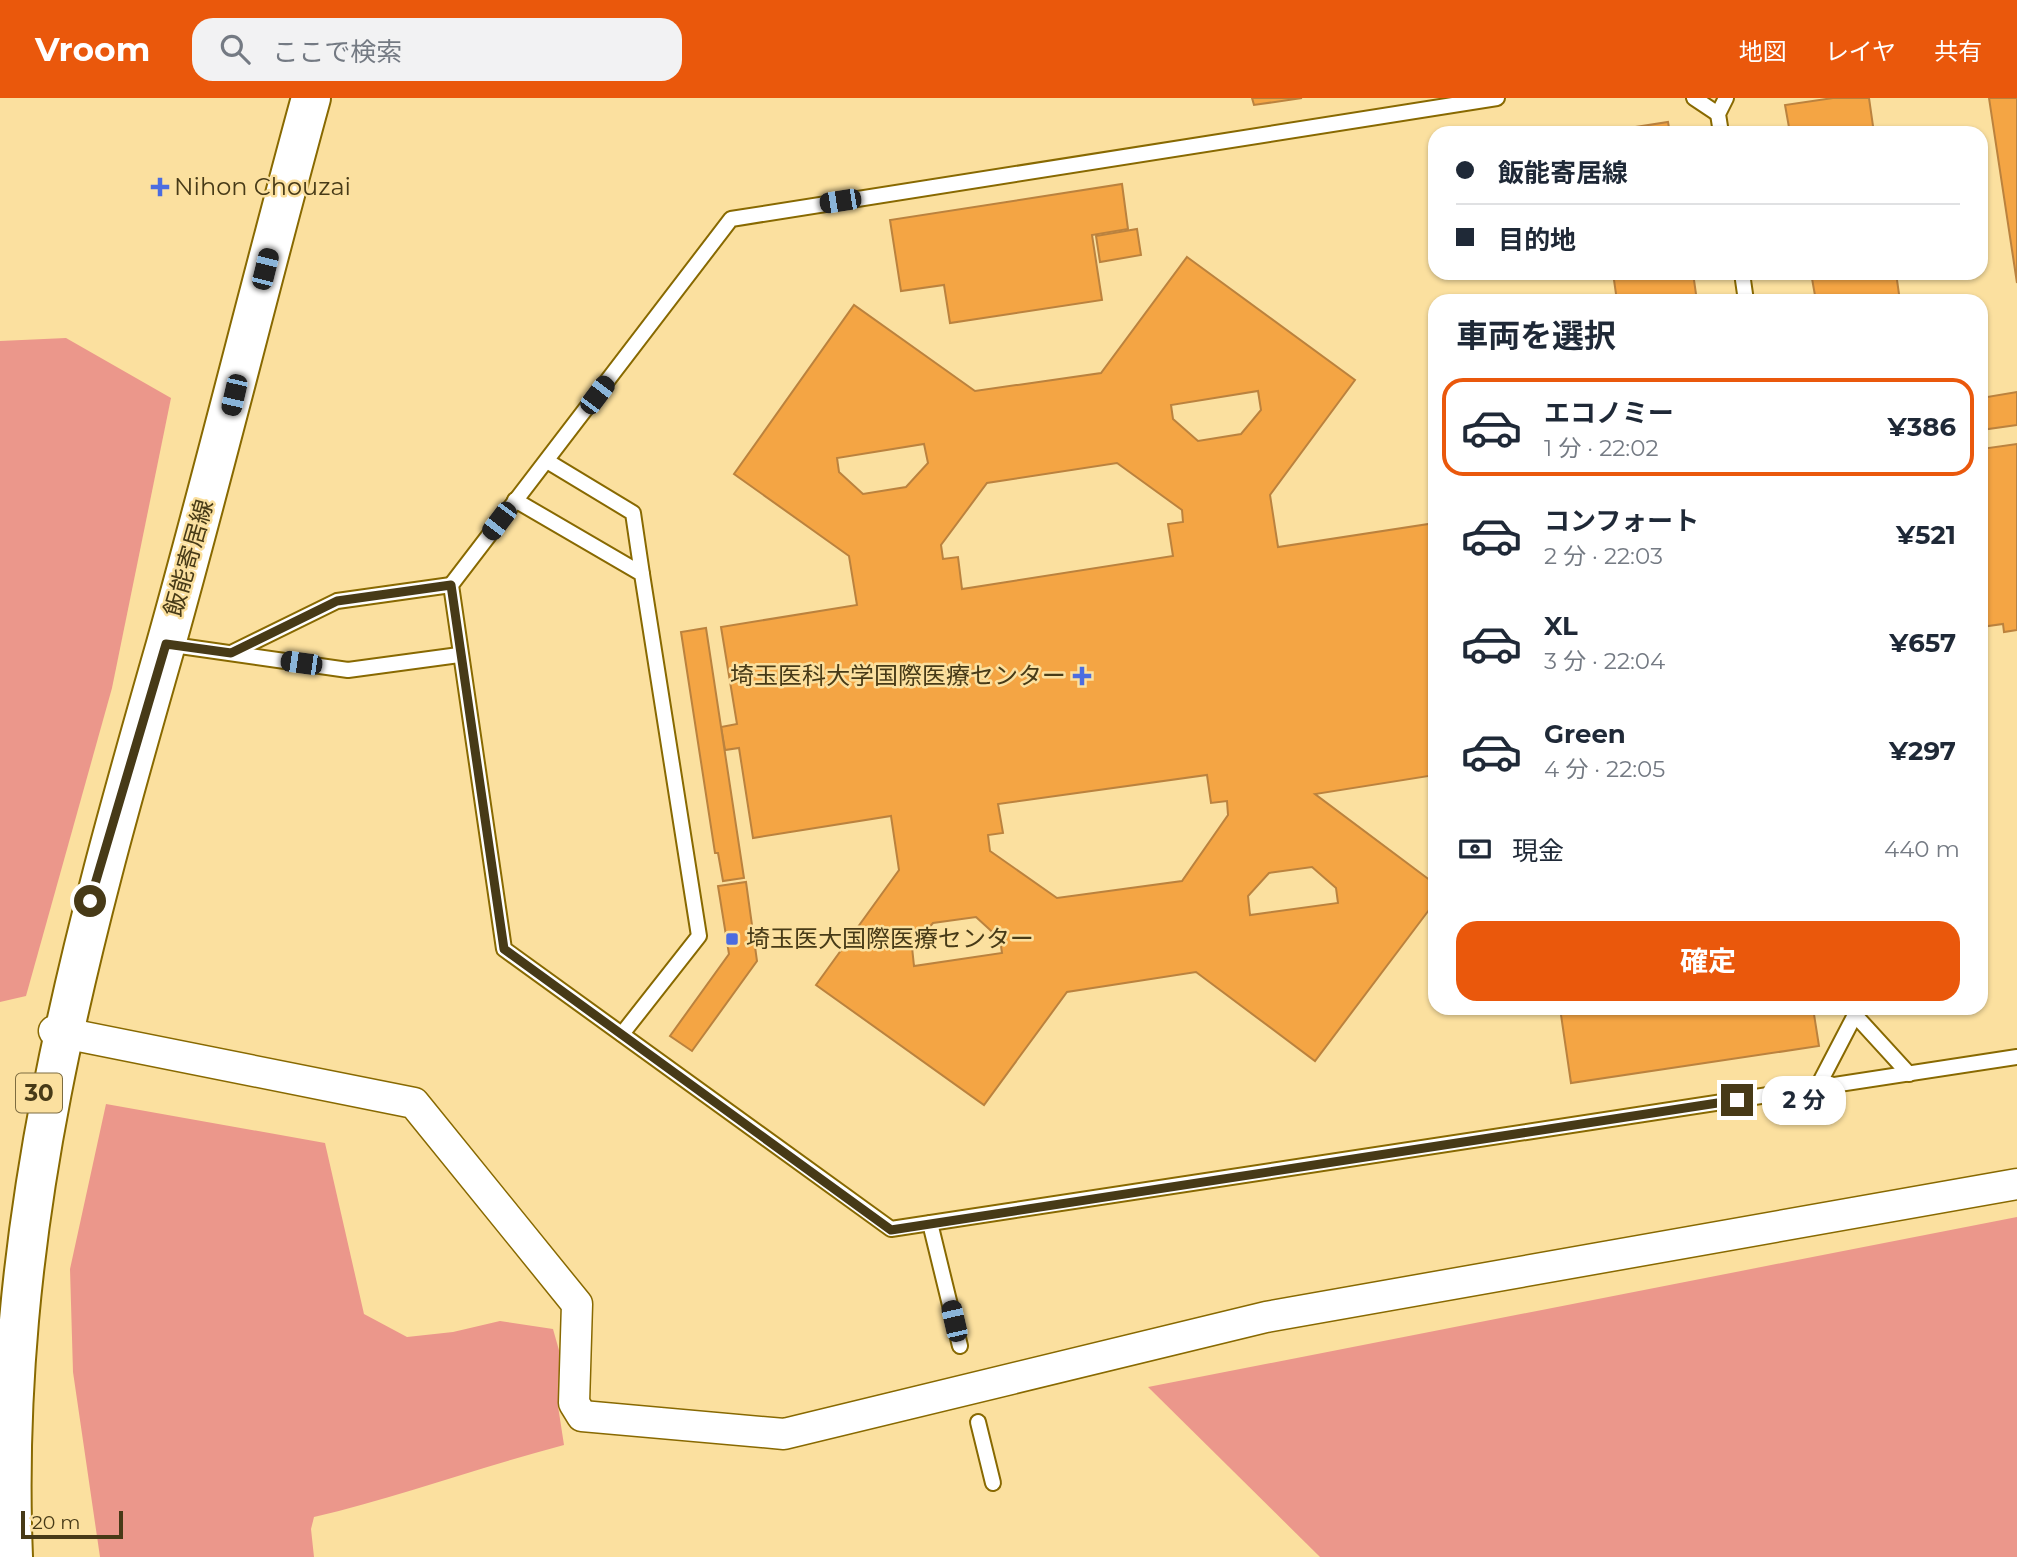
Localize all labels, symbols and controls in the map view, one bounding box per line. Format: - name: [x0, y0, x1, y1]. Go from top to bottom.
- search box: [192, 18, 682, 81]
- text: Vroom: [35, 29, 150, 69]
- icon: search: [216, 30, 254, 68]
- text: ここで検索: [272, 36, 402, 68]
- text: 地図: [1739, 37, 1787, 66]
- text: レイヤ: [1825, 37, 1896, 66]
- text: 共有: [1934, 37, 1982, 66]
- text: 飯能寄居線: [1498, 157, 1628, 189]
- place label: Nihon Chouzai: [174, 172, 351, 201]
- marker: Nihon Chouzai: [152, 179, 168, 195]
- car: [818, 187, 863, 215]
- text: 目的地: [1498, 224, 1576, 256]
- car: [250, 246, 281, 292]
- text: 車両を選択: [1456, 316, 1616, 355]
- car: [220, 372, 249, 418]
- car: [576, 372, 619, 418]
- icon: car: [1460, 396, 1523, 459]
- text: エコノミー: [1544, 397, 1674, 429]
- text: ¥386: [1887, 411, 1956, 443]
- text: 1 分 · 22:02: [1544, 434, 1658, 462]
- street label: 飯能寄居線: [158, 496, 219, 620]
- car: [478, 498, 521, 544]
- icon: car: [1460, 504, 1523, 567]
- text: コンフォート: [1544, 505, 1699, 537]
- text: ¥521: [1896, 519, 1956, 551]
- text: 2 分 · 22:03: [1544, 542, 1663, 570]
- text: XL: [1544, 610, 1578, 642]
- icon: car: [1460, 612, 1523, 675]
- text: ¥657: [1889, 627, 1956, 659]
- text: 3 分 · 22:04: [1544, 647, 1665, 675]
- car: [279, 650, 324, 676]
- place label: 埼玉医科大学国際医療センター: [730, 661, 1066, 690]
- marker: 埼玉医科大学国際医療センター: [1072, 666, 1092, 686]
- text: Green: [1544, 718, 1626, 750]
- icon: car: [1460, 720, 1523, 783]
- text: ¥297: [1889, 735, 1956, 767]
- text: 4 分 · 22:05: [1544, 755, 1665, 783]
- icon: cash: [1456, 830, 1494, 868]
- text: 現金: [1512, 835, 1564, 867]
- text: 440 m: [1884, 835, 1960, 863]
- route start: [74, 885, 106, 917]
- button: 確定: [1456, 921, 1960, 1001]
- place label: 埼玉医大国際医療センター: [746, 924, 1034, 953]
- marker: 埼玉医大国際医療センター: [724, 931, 740, 947]
- road number: 30: [16, 1074, 62, 1112]
- callout: 2 分: [1762, 1076, 1845, 1124]
- route end: [1721, 1084, 1753, 1116]
- text: 2 分: [1782, 1086, 1826, 1114]
- car: [940, 1298, 969, 1344]
- scale bar: [21, 1508, 122, 1540]
- text: 20 m: [32, 1511, 80, 1534]

